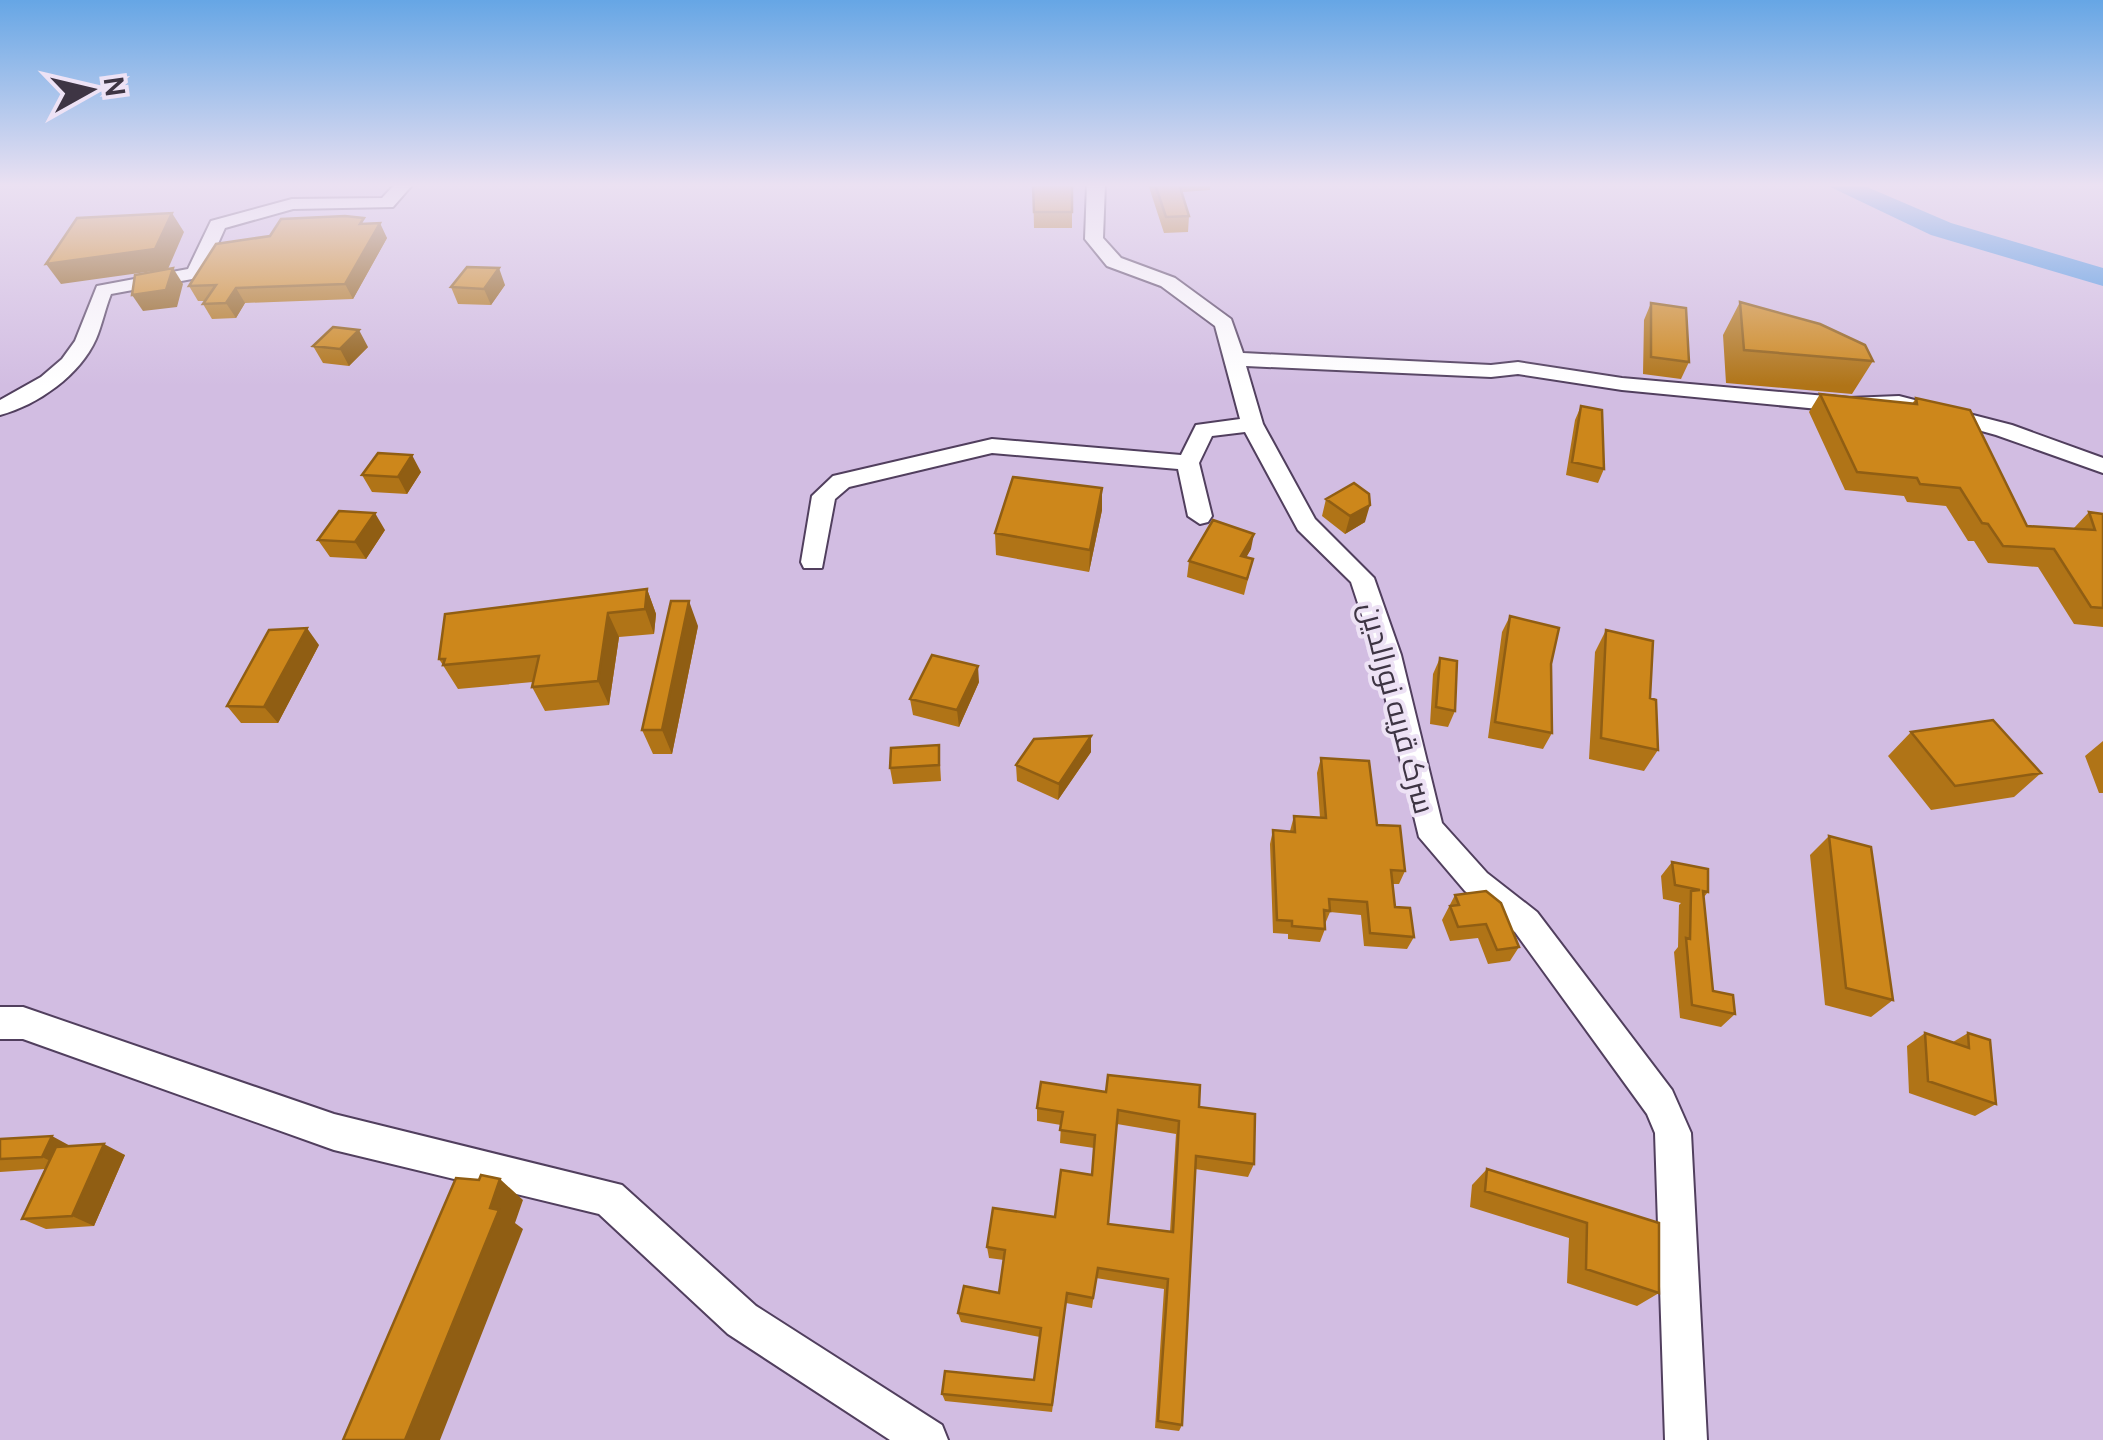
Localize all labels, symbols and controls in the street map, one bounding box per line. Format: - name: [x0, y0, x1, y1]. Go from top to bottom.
- north arrow: [40, 40, 140, 140]
- text: N: [97, 74, 133, 99]
- street label: سرک قریه نورالدین: [1351, 598, 1443, 818]

